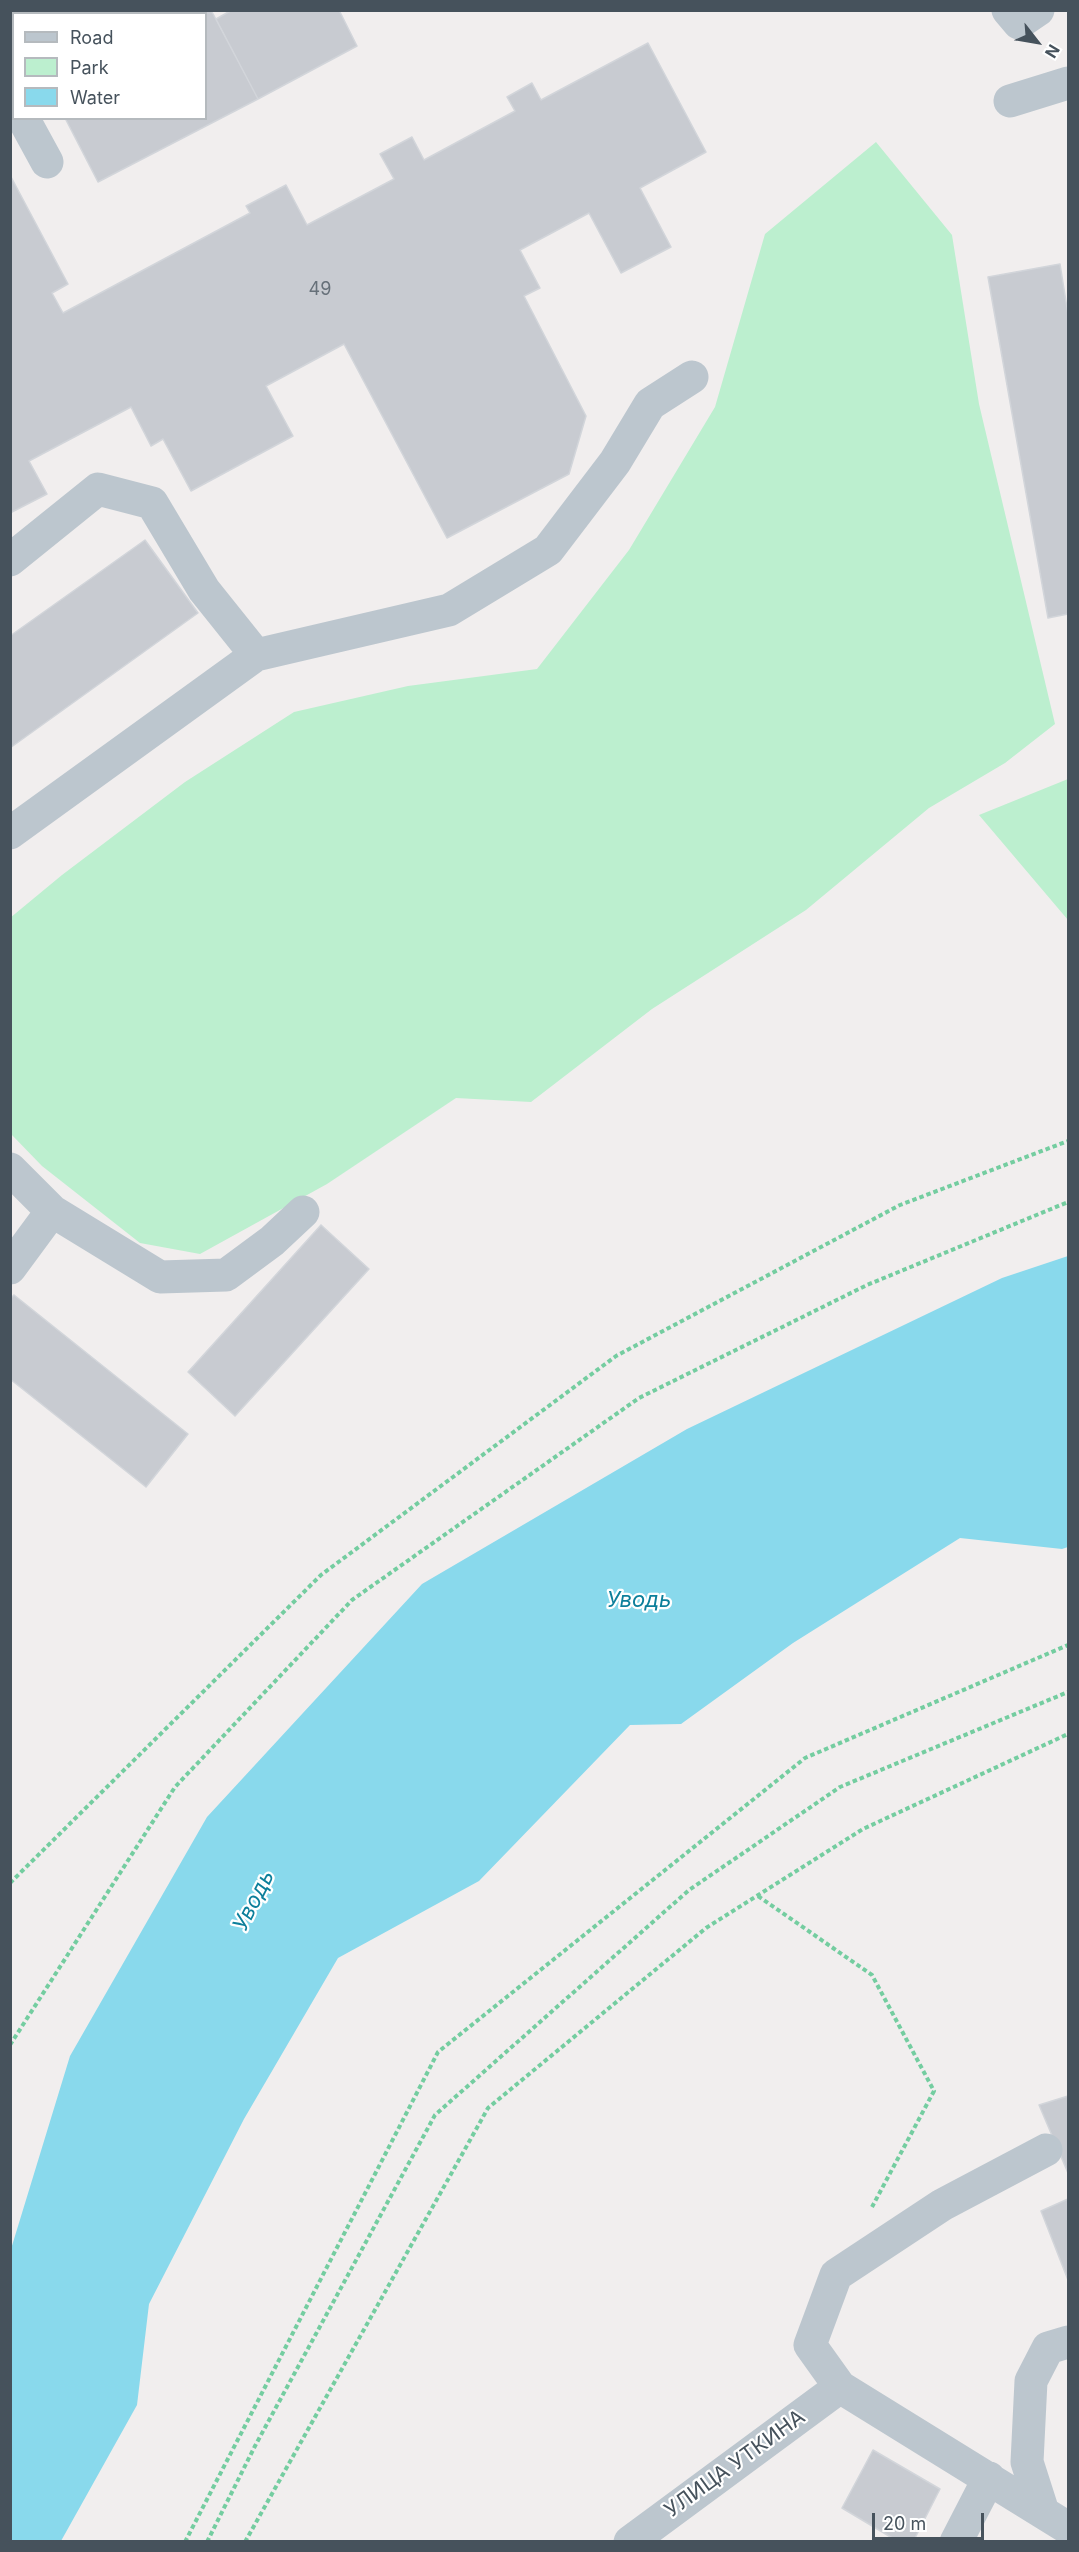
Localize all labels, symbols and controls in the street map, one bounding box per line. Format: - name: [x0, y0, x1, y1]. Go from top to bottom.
- legend: [12, 12, 207, 120]
- north arrow: [1007, 12, 1067, 72]
- text: Road: [70, 27, 113, 48]
- text: N: [1041, 41, 1064, 62]
- text: Park: [70, 57, 109, 78]
- text: Water: [70, 87, 120, 108]
- house number: 49: [309, 279, 331, 301]
- water label: Уводь: [607, 1587, 671, 1613]
- water label: Уводь: [228, 1866, 280, 1936]
- street label: УЛИЦА УТКИНА: [660, 2405, 810, 2523]
- scale bar: [875, 2501, 988, 2539]
- text: 20 m: [883, 2513, 926, 2534]

